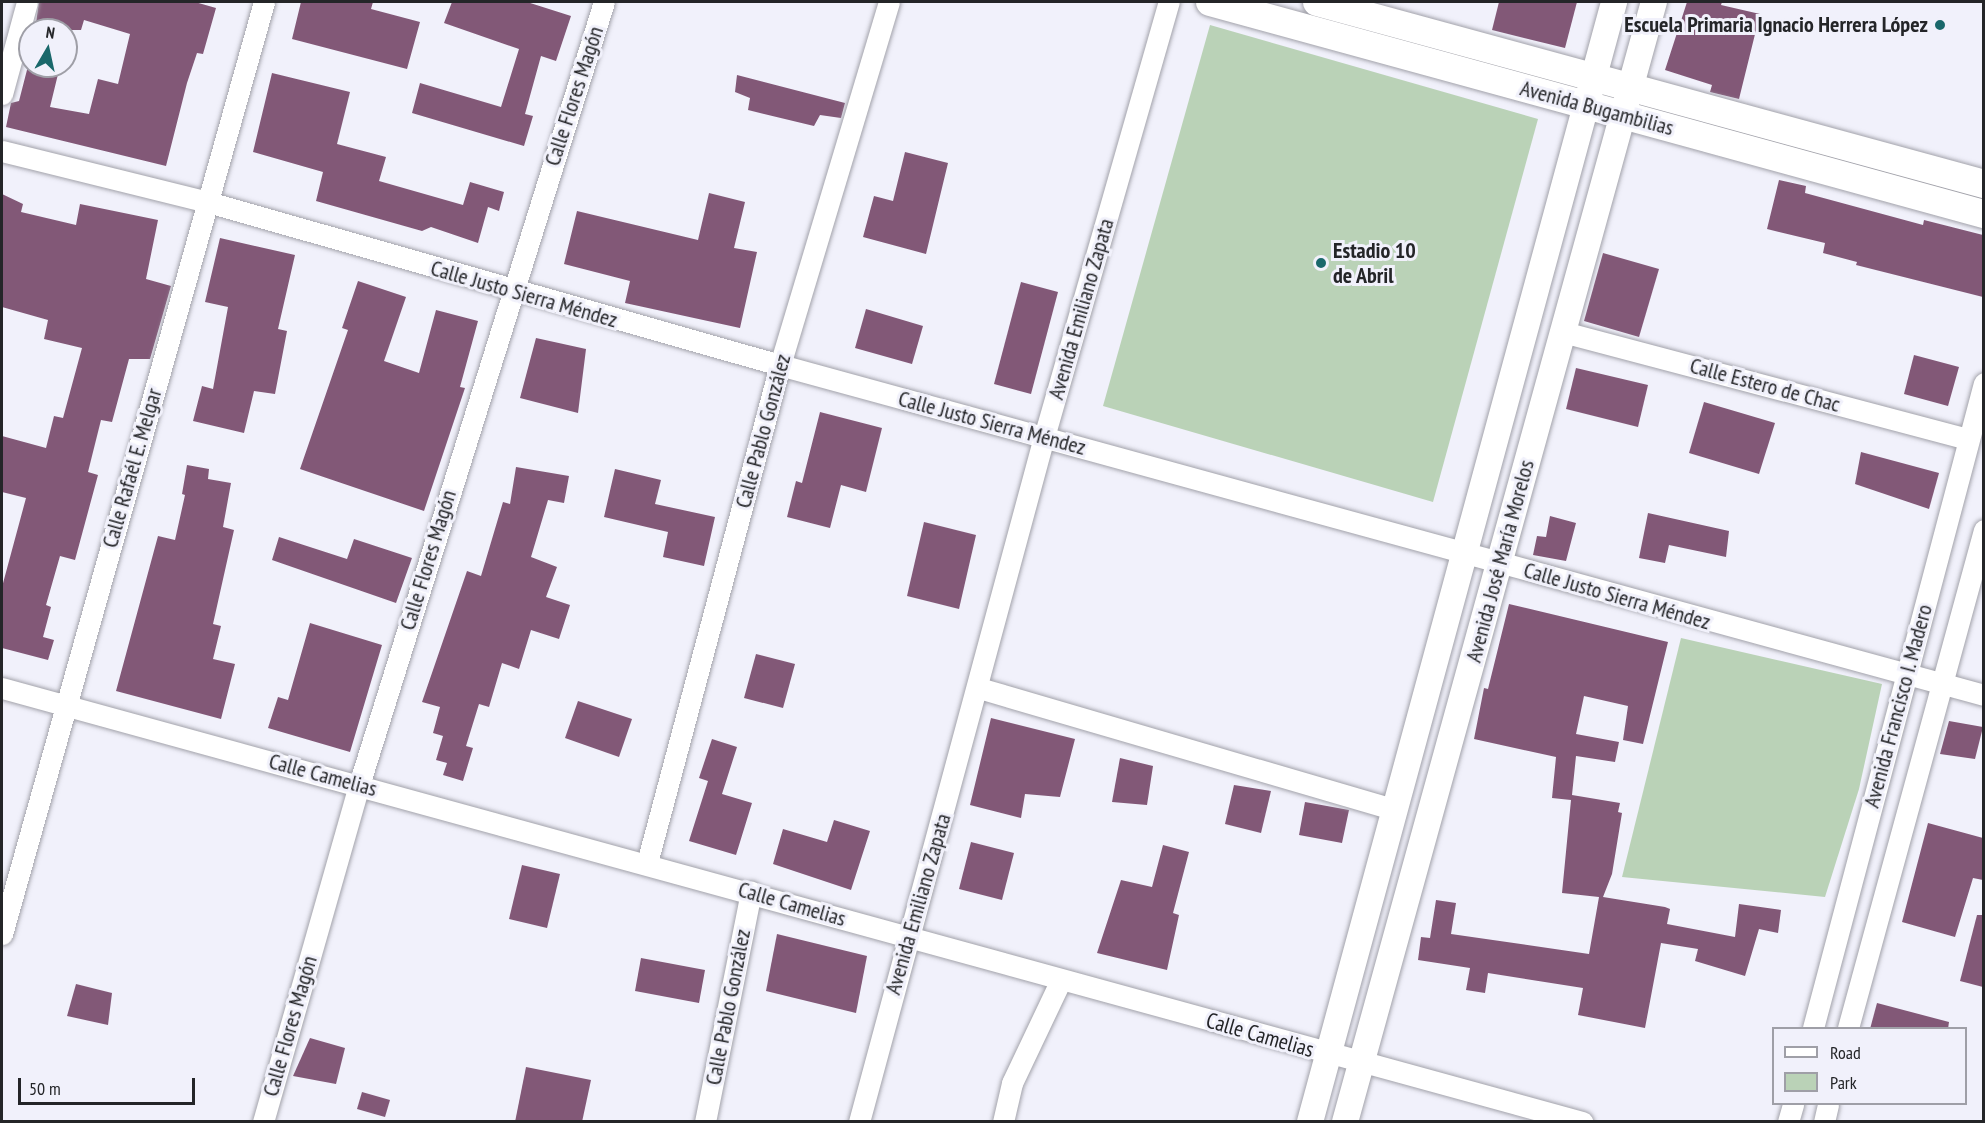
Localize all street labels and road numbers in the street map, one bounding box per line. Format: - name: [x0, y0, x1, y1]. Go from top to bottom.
- street label: Calle Flores Magón: [539, 23, 609, 169]
- street label: Avenida Bugambilias: [1517, 75, 1677, 141]
- street label: Avenida Emiliano Zapata: [1043, 215, 1119, 403]
- street label: Calle Justo Sierra Méndez: [428, 255, 620, 333]
- street label: Calle Pablo González: [730, 351, 796, 511]
- street label: Calle Estero de Chac: [1687, 352, 1843, 418]
- street label: Calle Rafaél E. Melgar: [96, 385, 168, 551]
- street label: Calle Justo Sierra Méndez: [895, 385, 1089, 461]
- street label: Avenida José María Morelos: [1460, 457, 1540, 665]
- street label: Calle Flores Magón: [394, 487, 462, 633]
- street label: Calle Justo Sierra Méndez: [1521, 557, 1713, 635]
- street label: Avenida Francisco I. Madero: [1858, 601, 1938, 811]
- street label: Calle Camelias: [266, 748, 380, 802]
- street label: Avenida Emiliano Zapata: [880, 810, 956, 998]
- street label: Calle Camelias: [735, 876, 849, 932]
- street label: Calle Pablo González: [700, 927, 756, 1087]
- street label: Calle Flores Magón: [257, 953, 323, 1099]
- street label: Calle Camelias: [1203, 1007, 1317, 1063]

